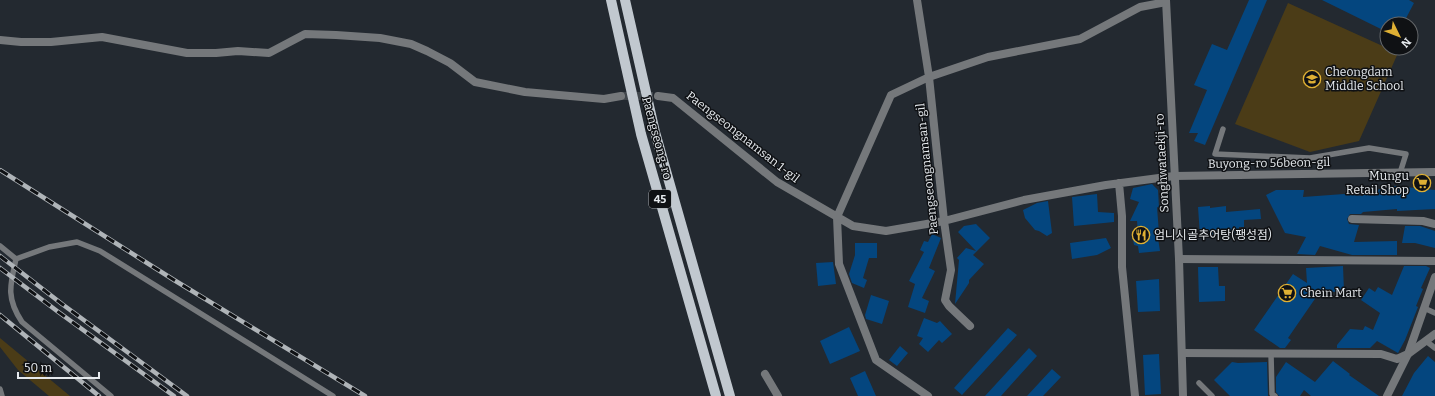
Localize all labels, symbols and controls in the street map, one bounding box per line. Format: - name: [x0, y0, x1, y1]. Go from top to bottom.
- north arrow: [1379, 16, 1419, 56]
- text: N: [1398, 35, 1414, 50]
- place label: Cheongdam Middle School: [1325, 65, 1404, 93]
- school or university icon: Cheongdam Middle School: [1302, 69, 1322, 89]
- street label: Paengseongnamsan 1-gil: [684, 89, 803, 186]
- street label: Paengseong-ro: [639, 95, 675, 181]
- street label: Paengseongnamsan-gil: [913, 102, 941, 235]
- street label: Songhwataekji-ro: [1152, 113, 1172, 213]
- street label: Buyong-ro 56beon-gil: [1208, 155, 1331, 171]
- place label: Mungu Retail Shop: [1346, 169, 1410, 197]
- supermarket icon: Mungu Retail Shop: [1412, 173, 1432, 193]
- road number: 45: [649, 190, 671, 208]
- restaurant icon: 엄니시골추어탕(팽성점): [1131, 225, 1151, 245]
- place label: 엄니시골추어탕(팽성점): [1154, 227, 1272, 242]
- supermarket icon: Chein Mart: [1277, 283, 1297, 303]
- place label: Chein Mart: [1300, 286, 1362, 300]
- scale bar: [18, 354, 99, 380]
- text: 50 m: [24, 361, 53, 375]

